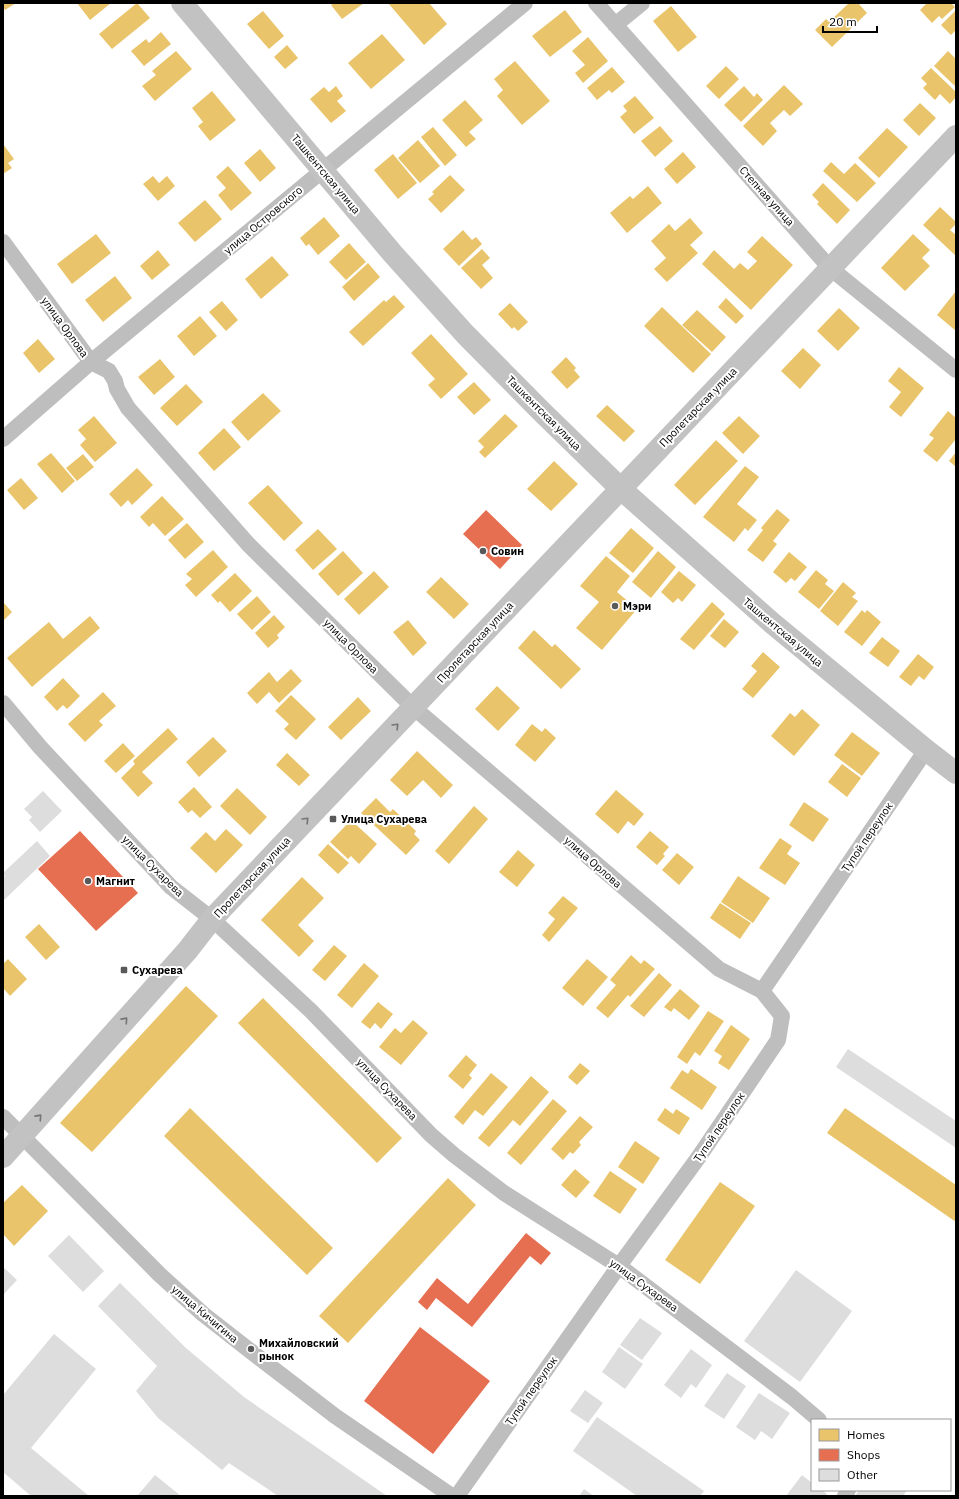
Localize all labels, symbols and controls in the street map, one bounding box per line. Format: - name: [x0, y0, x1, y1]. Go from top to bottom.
- scale bar: [823, 8, 877, 34]
- text: 20 m: [829, 14, 857, 29]
- street label: Ташкентская улица: [289, 131, 364, 217]
- street label: Степная улица: [737, 163, 798, 229]
- street label: улица Островского: [221, 183, 305, 257]
- street label: улица Орлова: [38, 294, 92, 360]
- street label: Пролетарская улица: [656, 364, 740, 450]
- street label: Ташкентская улица: [504, 373, 584, 453]
- place label: Совин: [491, 544, 524, 558]
- marker: Совин: [478, 546, 488, 556]
- street label: Ташкентская улица: [740, 595, 826, 670]
- street label: Пролетарская улица: [434, 598, 516, 685]
- place label: Мэри: [623, 599, 651, 613]
- marker: Мэри: [610, 601, 620, 611]
- street label: улица Орлова: [321, 616, 381, 676]
- one-way arrow: [391, 723, 398, 731]
- street label: Тупой переулок: [838, 799, 896, 875]
- place label: Улица Сухарева: [341, 812, 427, 826]
- marker: Улица Сухарева: [328, 814, 338, 824]
- one-way arrow: [301, 817, 309, 825]
- street label: улица Сухарева: [119, 832, 187, 900]
- street label: Пролетарская улица: [211, 833, 293, 920]
- street label: улица Орлова: [561, 833, 625, 891]
- place label: Магнит: [96, 874, 136, 888]
- marker: Магнит: [83, 876, 93, 886]
- place label: Сухарева: [132, 963, 183, 977]
- marker: Сухарева: [119, 965, 129, 975]
- one-way arrow: [120, 1018, 127, 1025]
- street label: улица Сухарева: [354, 1055, 420, 1123]
- street label: Тупой переулок: [690, 1089, 748, 1165]
- one-way arrow: [34, 1115, 41, 1122]
- street label: улица Сухарева: [607, 1255, 681, 1315]
- street label: улица Кичигина: [169, 1282, 241, 1346]
- place label: Михайловский рынок: [259, 1336, 339, 1363]
- marker: Михайловский рынок: [246, 1344, 256, 1354]
- street label: Тупой переулок: [502, 1354, 560, 1428]
- legend: [811, 1419, 951, 1491]
- text: Homes: [847, 1427, 885, 1442]
- text: Shops: [847, 1447, 880, 1462]
- text: Other: [847, 1467, 878, 1482]

